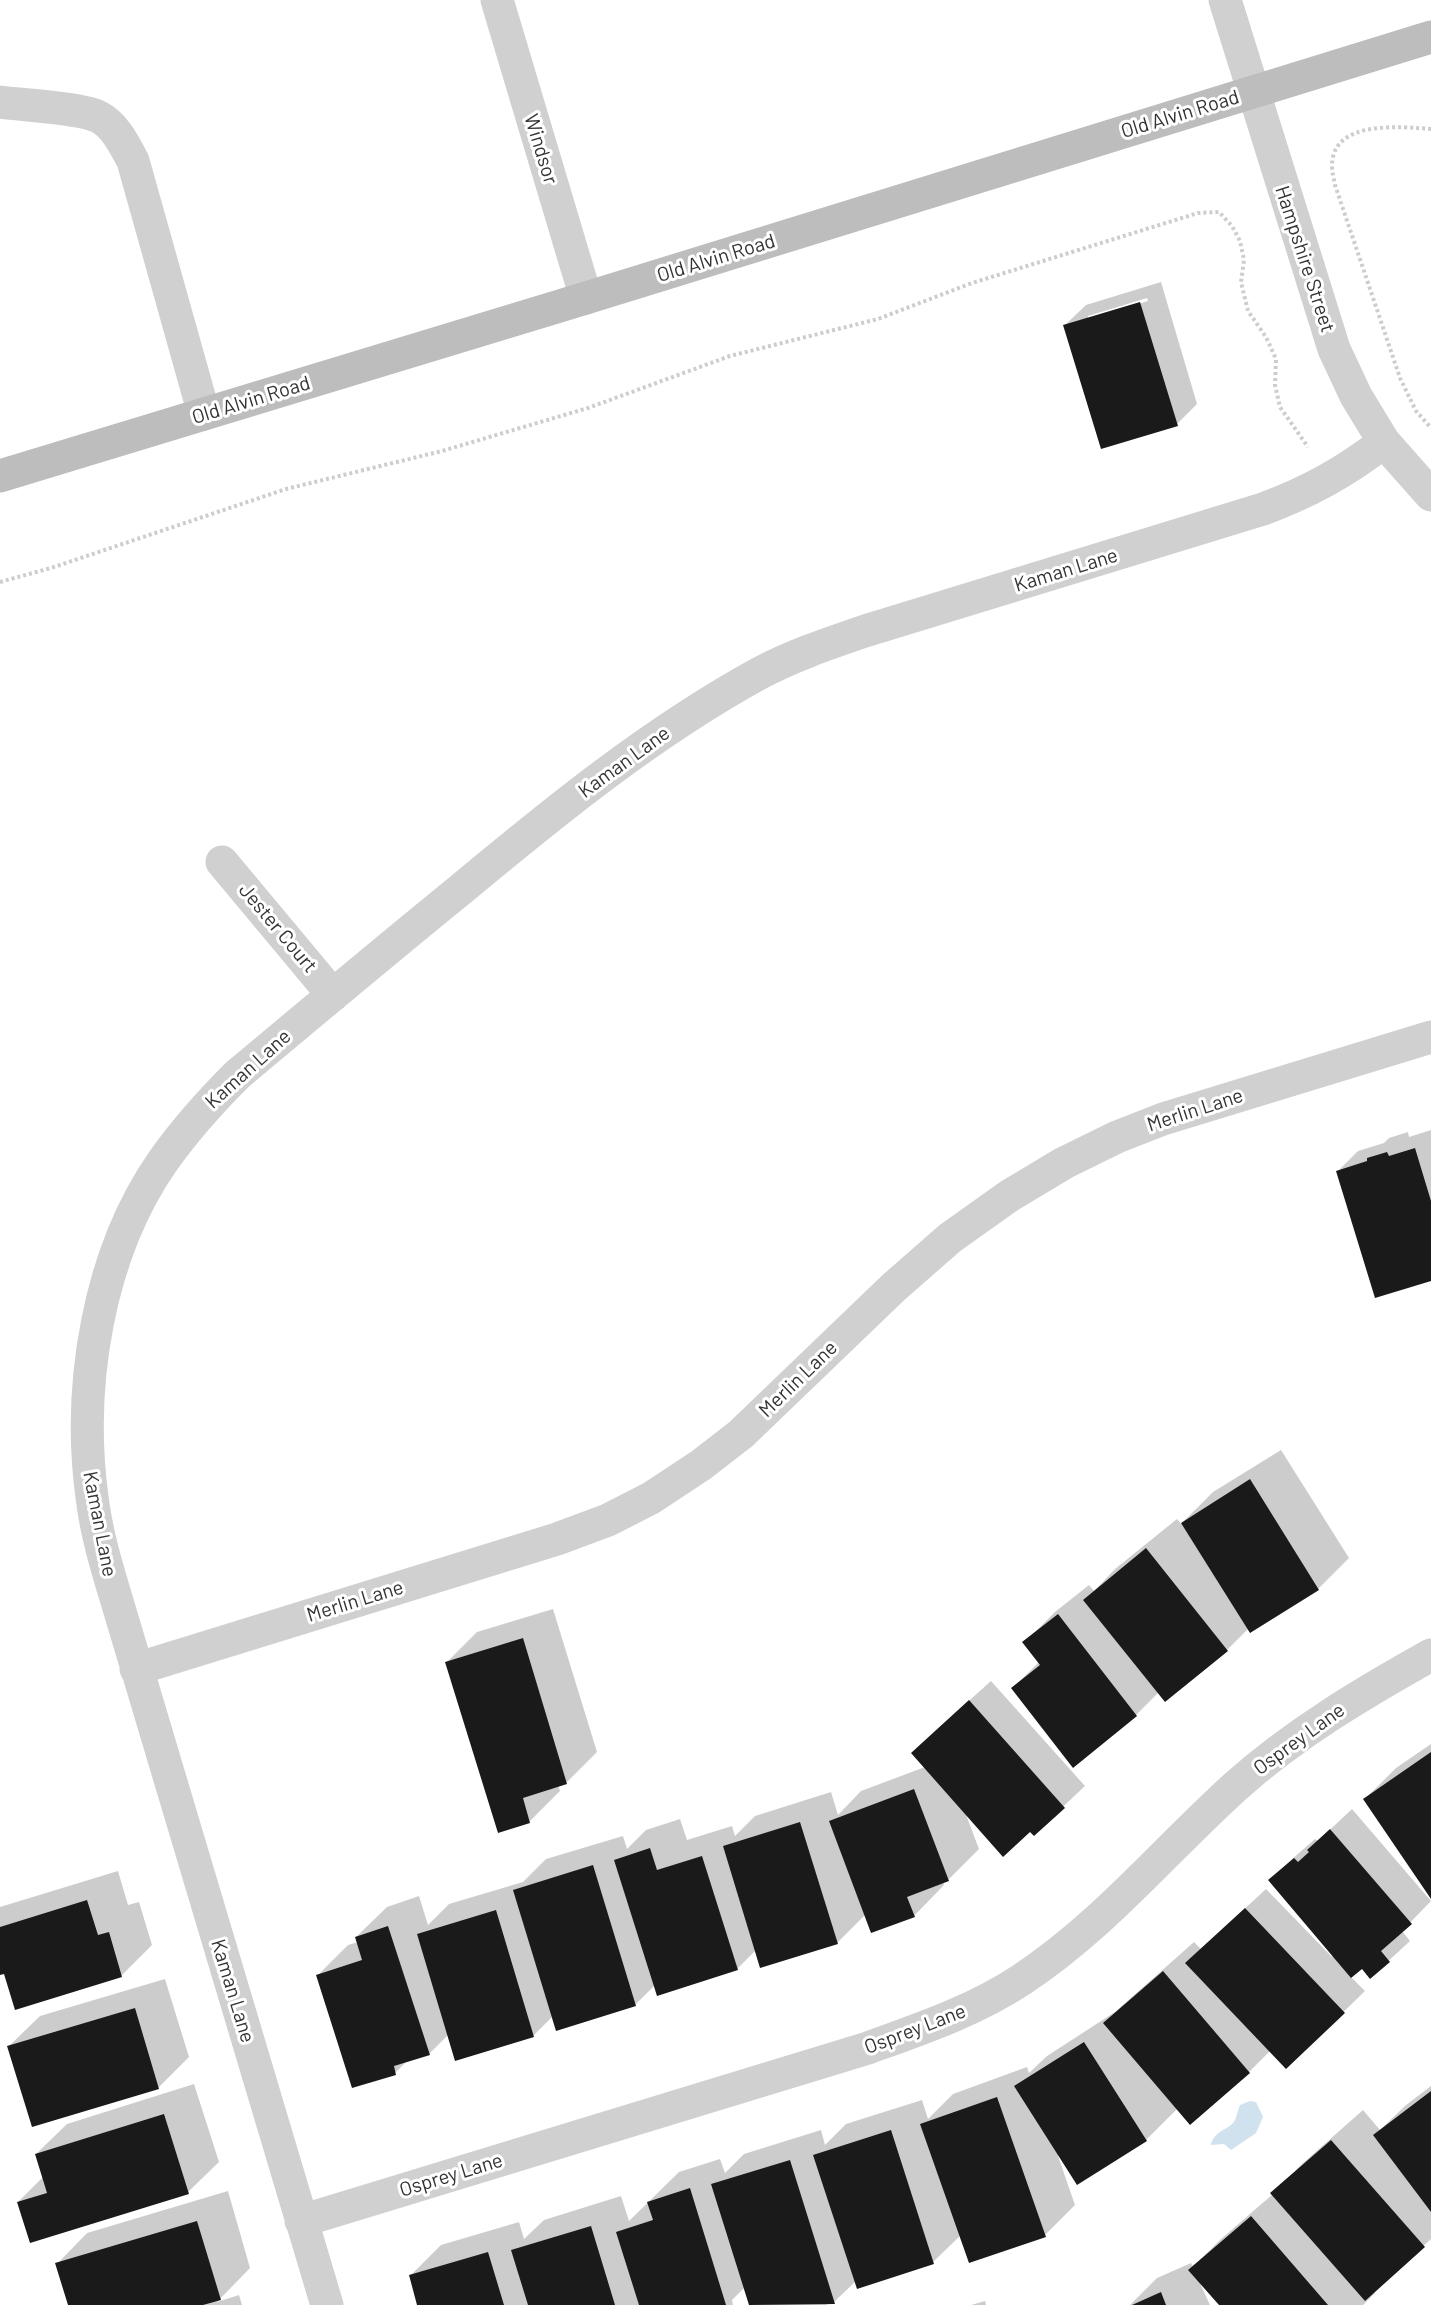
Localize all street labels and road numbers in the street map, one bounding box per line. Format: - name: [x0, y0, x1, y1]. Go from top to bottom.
- street label: Old Alvin Road: [1118, 85, 1242, 143]
- street label: Windsor: [519, 111, 563, 187]
- street label: Hampshire Street: [1270, 183, 1340, 335]
- street label: Old Alvin Road: [654, 229, 778, 287]
- street label: Old Alvin Road: [189, 371, 313, 429]
- street label: Kaman Lane: [1011, 543, 1121, 597]
- street label: Kaman Lane: [574, 721, 674, 803]
- street label: Jester Court: [234, 878, 322, 978]
- street label: Kaman Lane: [200, 1024, 296, 1114]
- street label: Merlin Lane: [1144, 1083, 1246, 1137]
- street label: Merlin Lane: [754, 1336, 842, 1422]
- street label: Kaman Lane: [78, 1469, 122, 1579]
- street label: Merlin Lane: [304, 1575, 406, 1627]
- street label: Osprey Lane: [1249, 1698, 1349, 1780]
- street label: Kaman Lane: [206, 1936, 260, 2046]
- street label: Osprey Lane: [861, 1999, 969, 2059]
- street label: Osprey Lane: [396, 2148, 506, 2202]

